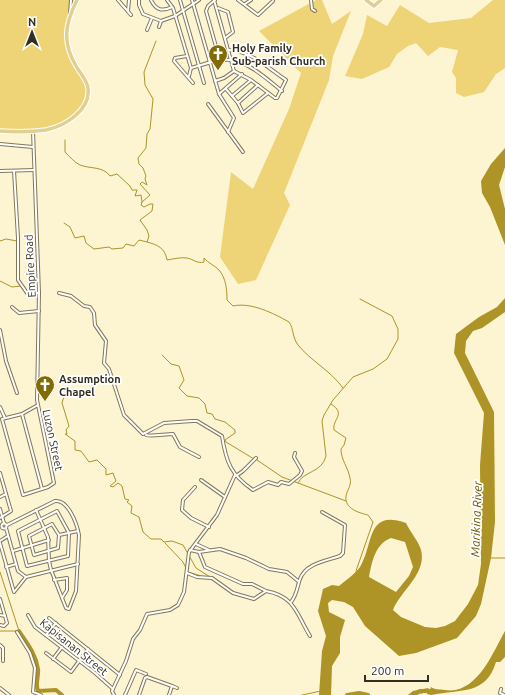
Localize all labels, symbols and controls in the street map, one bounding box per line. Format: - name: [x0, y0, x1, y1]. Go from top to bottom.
- north arrow: [12, 12, 52, 52]
- text: N: [28, 16, 36, 28]
- place label: Holy Family Sub-parish Church: [232, 42, 326, 67]
- church icon: Holy Family Sub-parish Church: [207, 43, 229, 71]
- street label: Empire Road: [22, 234, 38, 298]
- place label: Assumption Chapel: [59, 373, 121, 398]
- church icon: Assumption Chapel: [34, 374, 56, 402]
- street label: Luzon Street: [41, 408, 66, 473]
- water label: Marikina River: [468, 480, 484, 557]
- street label: Kapisanan Street: [38, 616, 111, 678]
- scale bar: [365, 657, 428, 683]
- text: 200 m: [371, 664, 404, 677]

